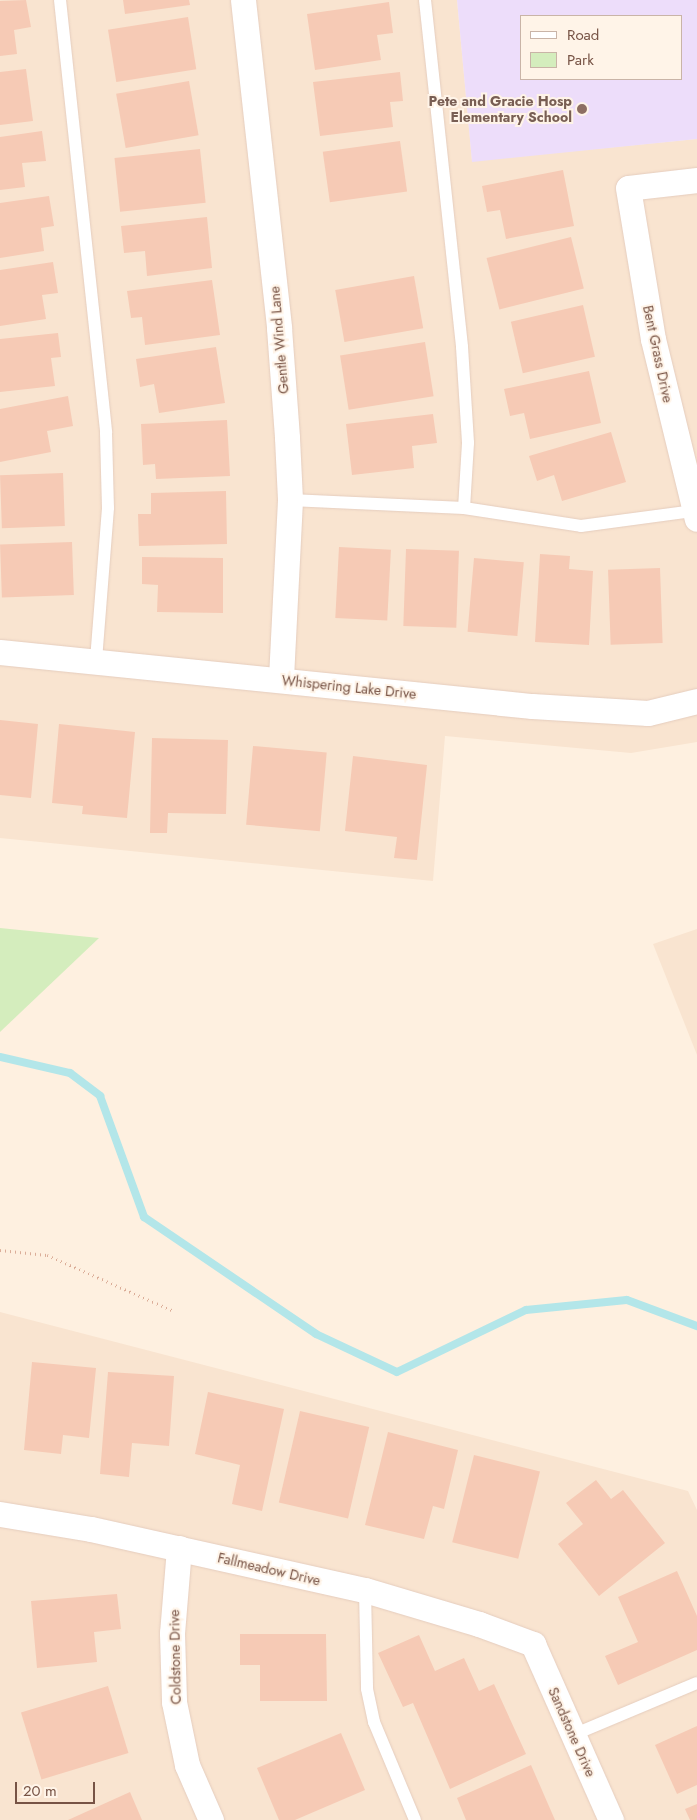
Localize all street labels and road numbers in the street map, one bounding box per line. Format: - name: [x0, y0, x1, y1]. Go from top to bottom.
- street label: Gentle Wind Lane: [266, 285, 292, 395]
- street label: Bent Grass Drive: [639, 304, 677, 404]
- street label: Whispering Lake Drive: [281, 672, 417, 702]
- street label: Fallmeadow Drive: [216, 1549, 322, 1589]
- street label: Coldstone Drive: [166, 1609, 184, 1705]
- street label: Sandstone Drive: [545, 1685, 599, 1779]

